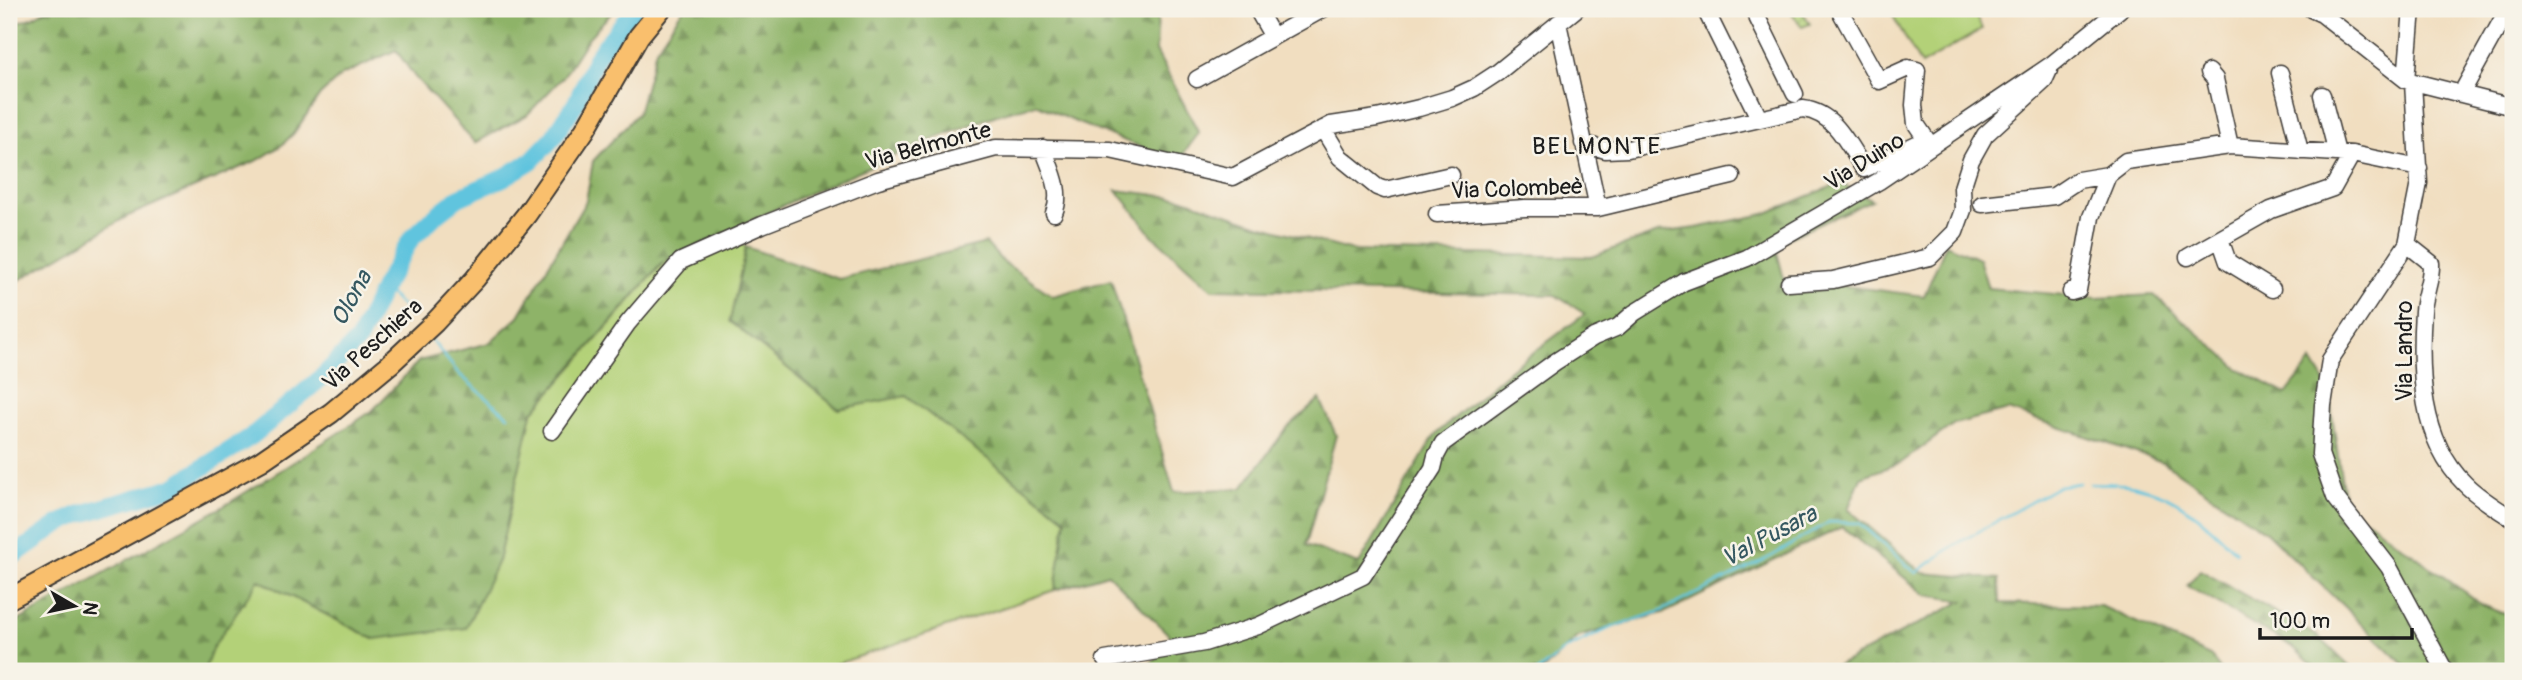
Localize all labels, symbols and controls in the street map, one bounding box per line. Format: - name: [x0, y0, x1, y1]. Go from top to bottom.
- street label: Via Belmonte: [862, 115, 995, 176]
- street label: Via Duino: [1819, 126, 1910, 197]
- district label: BELMONTE: [1532, 132, 1662, 161]
- street label: Via Colombeè: [1450, 172, 1584, 205]
- water label: Olona: [325, 264, 379, 331]
- street label: Via Peschiera: [316, 292, 428, 397]
- street label: Via Landro: [2390, 301, 2419, 401]
- water label: Val Pusara: [1717, 499, 1823, 574]
- north arrow: [38, 572, 108, 642]
- scale bar: [2260, 596, 2412, 640]
- text: N: [77, 600, 103, 617]
- text: 100 m: [2270, 608, 2330, 635]

